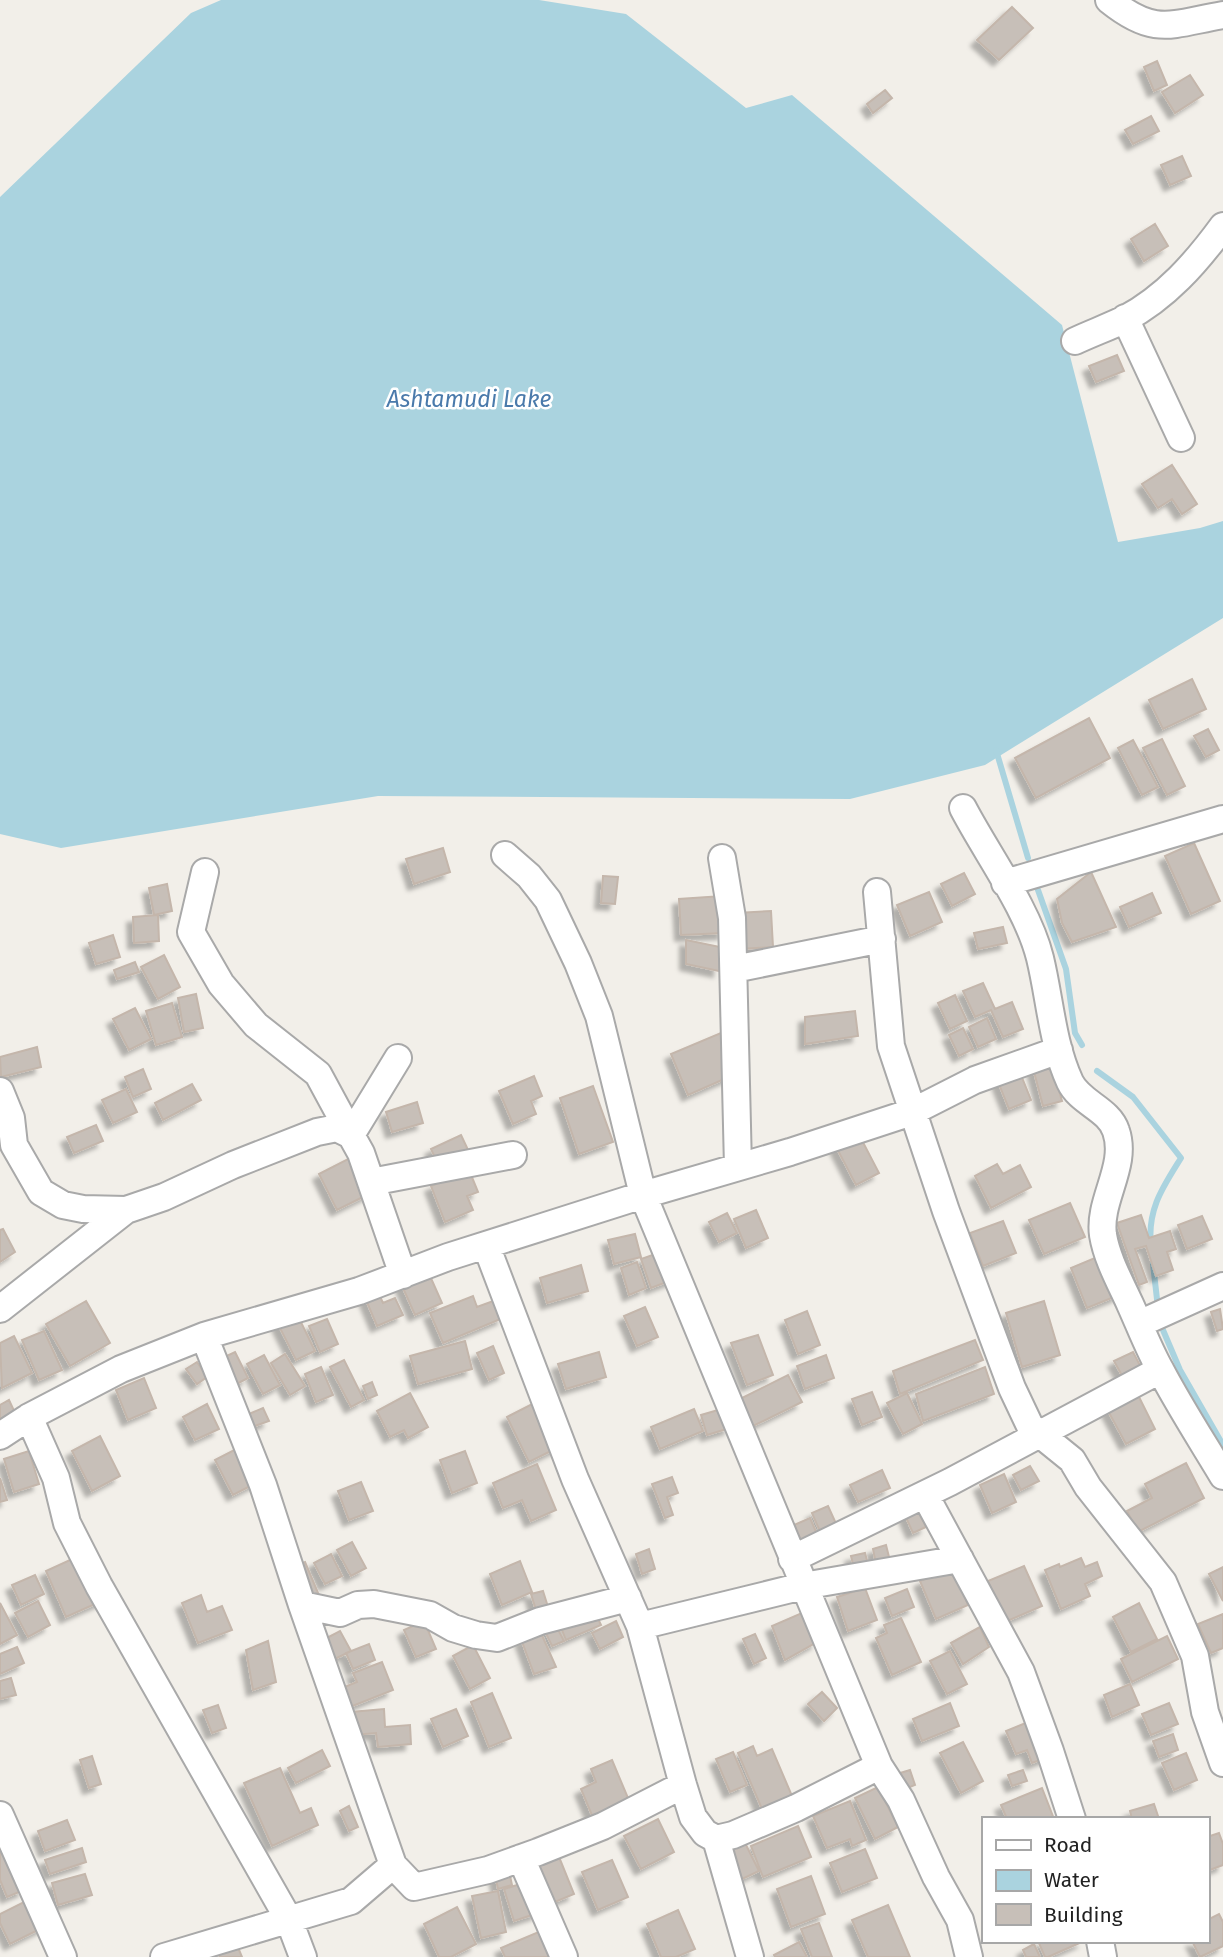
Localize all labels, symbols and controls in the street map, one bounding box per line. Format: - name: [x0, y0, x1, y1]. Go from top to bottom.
- water label: Ashtamudi Lake: [386, 385, 551, 413]
- legend: [982, 1817, 1209, 1943]
- text: Road: [1044, 1832, 1092, 1858]
- text: Water: [1044, 1867, 1099, 1893]
- text: Building: [1044, 1902, 1123, 1928]

